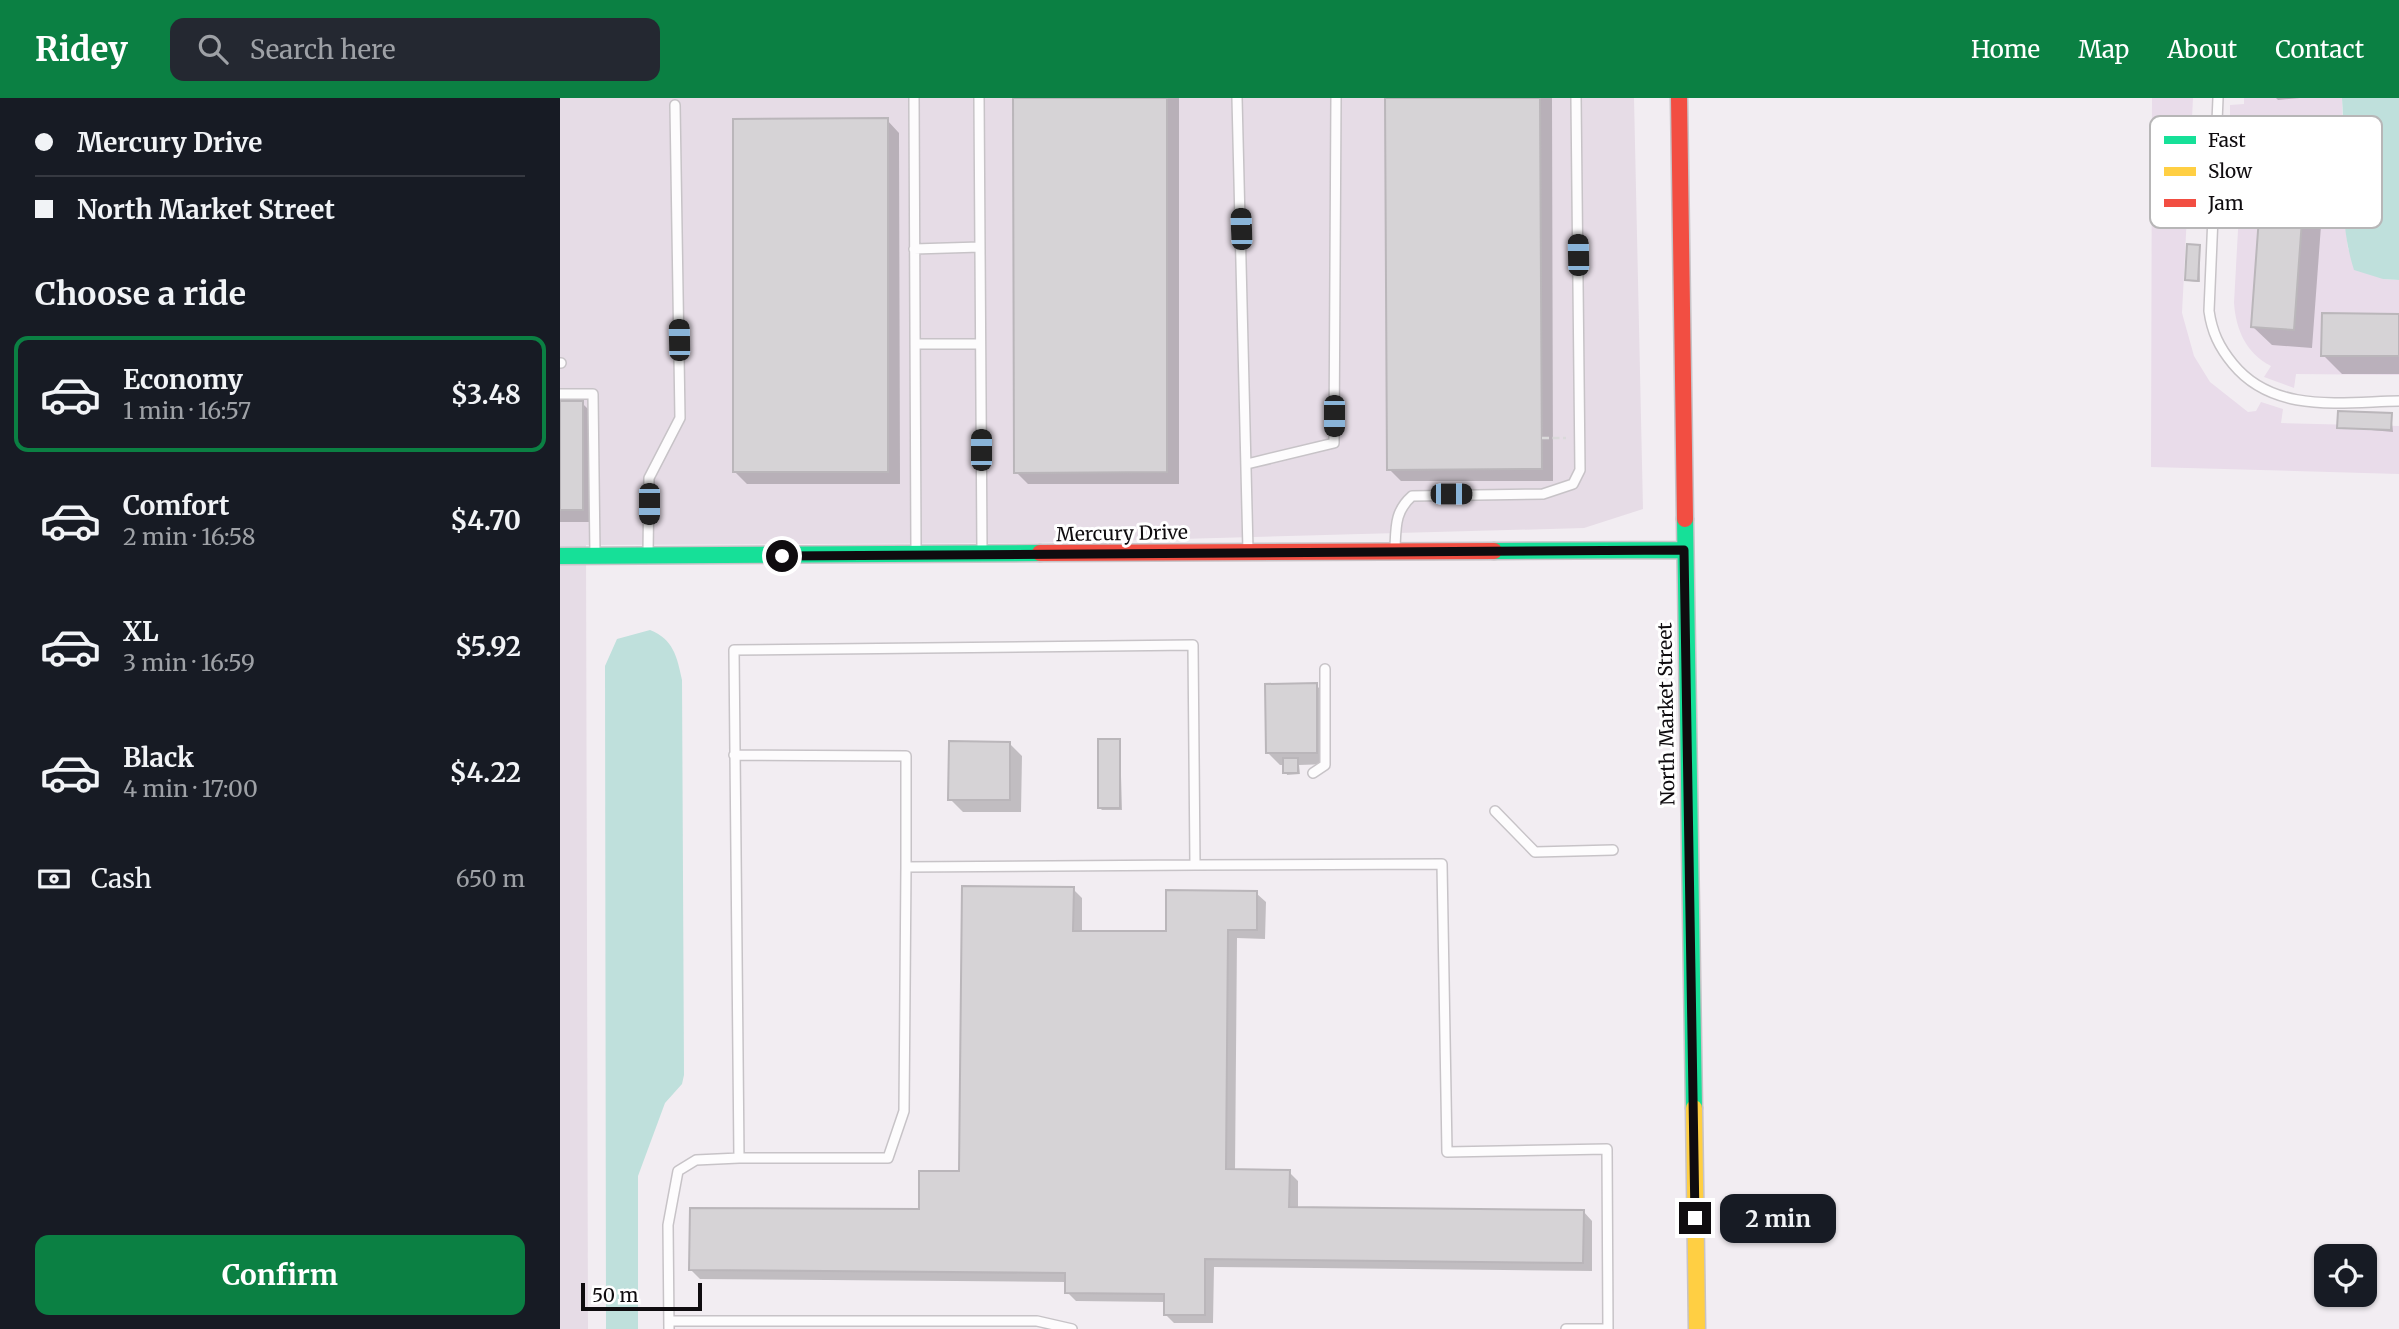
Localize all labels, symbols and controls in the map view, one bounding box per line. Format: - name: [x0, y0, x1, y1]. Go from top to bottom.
- search box: [170, 18, 660, 81]
- text: Ridey: [35, 29, 128, 70]
- icon: search: [194, 30, 232, 68]
- text: Search here: [250, 33, 396, 66]
- text: Home: [1971, 34, 2040, 65]
- text: Map: [2078, 34, 2129, 65]
- text: About: [2167, 34, 2237, 65]
- text: Contact: [2275, 34, 2364, 65]
- legend: [2150, 116, 2382, 228]
- text: Mercury Drive: [77, 126, 262, 159]
- text: Fast: [2208, 128, 2246, 152]
- text: Slow: [2208, 159, 2253, 183]
- text: Jam: [2207, 191, 2244, 215]
- text: North Market Street: [77, 193, 335, 226]
- car: [1230, 208, 1253, 250]
- car: [1568, 234, 1589, 276]
- text: Choose a ride: [35, 274, 246, 314]
- car: [669, 319, 690, 361]
- icon: car: [39, 363, 102, 426]
- text: Economy: [123, 363, 243, 396]
- text: $3.48: [451, 378, 521, 411]
- car: [1324, 395, 1345, 437]
- text: 1 min · 16:57: [123, 396, 251, 425]
- car: [971, 429, 992, 471]
- car: [639, 483, 660, 525]
- car: [1431, 484, 1473, 505]
- icon: car: [39, 489, 102, 552]
- text: Comfort: [123, 489, 229, 522]
- text: $4.70: [450, 504, 521, 537]
- street label: Mercury Drive: [1056, 520, 1188, 546]
- text: 2 min · 16:58: [123, 522, 256, 551]
- route start: [766, 540, 798, 572]
- icon: car: [39, 615, 102, 678]
- text: XL: [123, 615, 159, 648]
- street label: North Market Street: [1652, 622, 1680, 806]
- text: $5.92: [455, 630, 521, 663]
- text: 3 min · 16:59: [123, 648, 255, 677]
- icon: car: [39, 741, 102, 804]
- text: Black: [123, 741, 194, 774]
- text: $4.22: [450, 756, 521, 789]
- text: 4 min · 17:00: [123, 774, 258, 803]
- icon: cash: [35, 860, 73, 898]
- text: Cash: [91, 862, 152, 895]
- text: 650 m: [456, 864, 525, 893]
- callout: 2 min: [1720, 1194, 1835, 1242]
- route end: [1679, 1202, 1711, 1234]
- text: 2 min: [1745, 1204, 1811, 1233]
- button: Confirm: [35, 1235, 525, 1315]
- map controls: [2314, 1244, 2377, 1307]
- button: locate: [2314, 1244, 2377, 1307]
- scale bar: [581, 1280, 702, 1312]
- text: 50 m: [592, 1283, 638, 1307]

